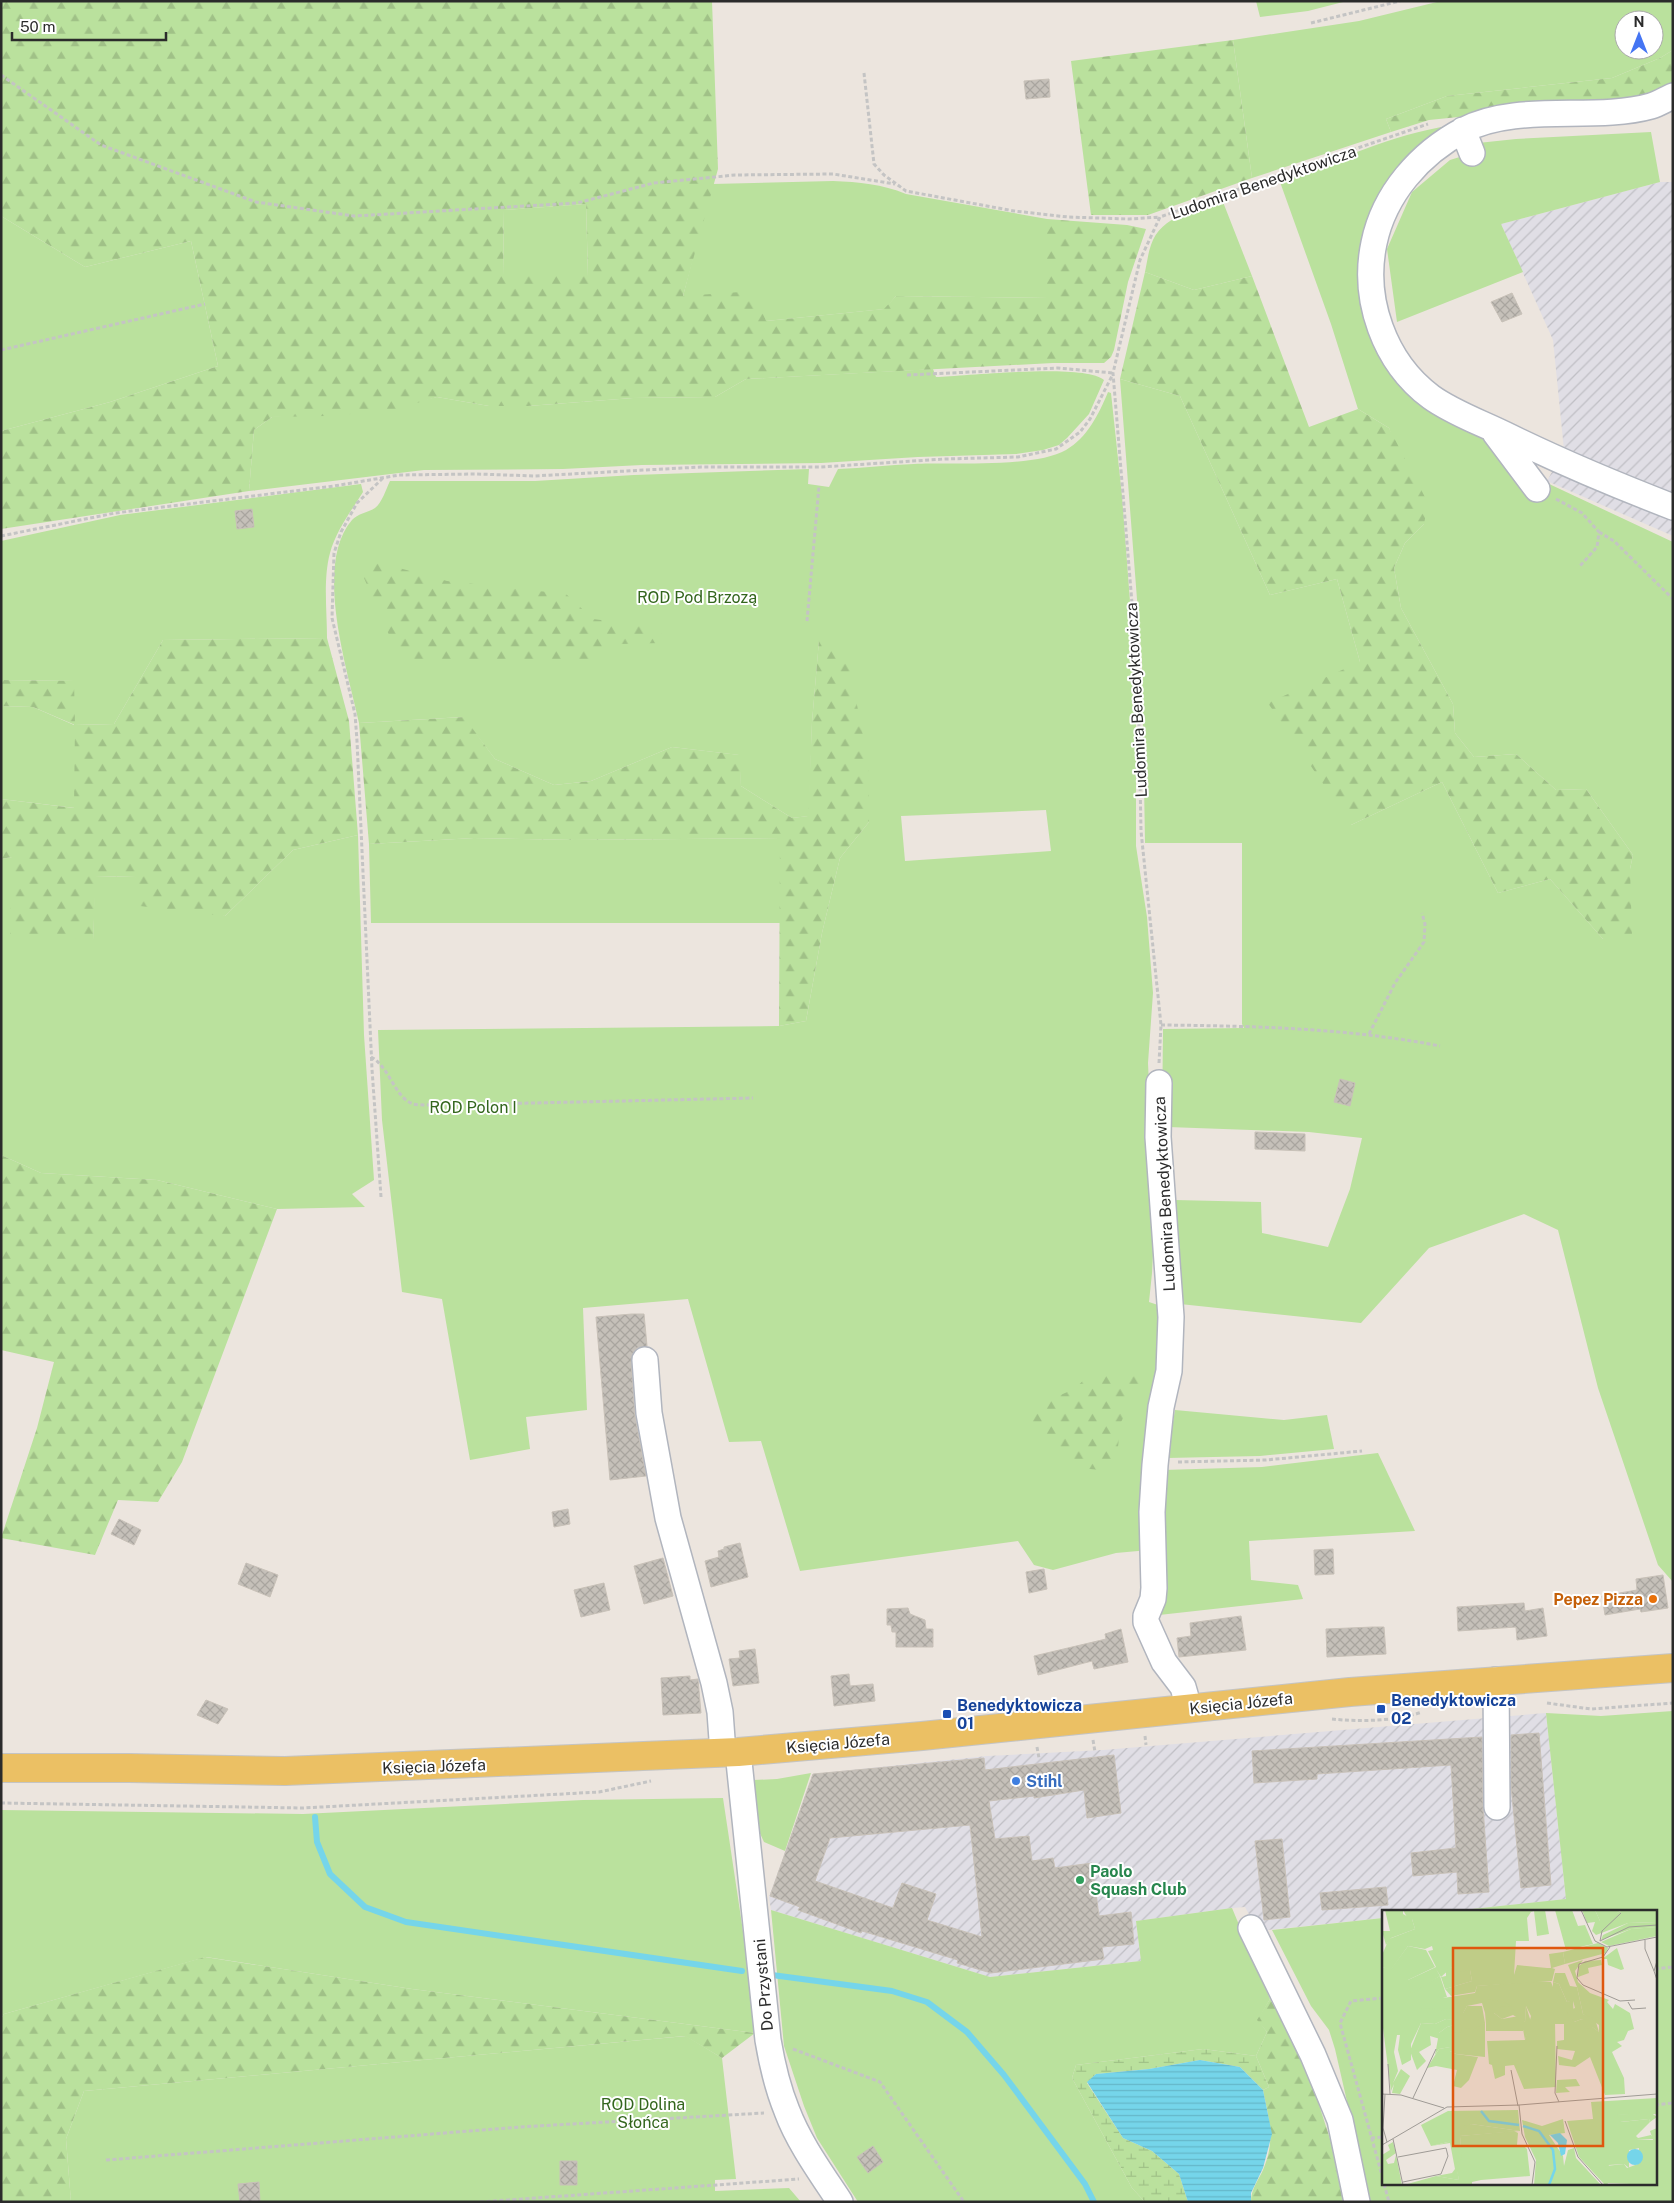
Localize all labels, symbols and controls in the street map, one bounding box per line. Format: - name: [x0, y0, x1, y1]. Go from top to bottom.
- scale bar: [12, 10, 166, 42]
- north arrow: [1614, 10, 1664, 60]
- text: N: [1634, 14, 1644, 30]
- text: 50 m: [20, 18, 55, 35]
- street label: Ludomira Benedyktowicza: [1168, 142, 1359, 223]
- park label: ROD Pod Brzozą: [637, 588, 757, 607]
- street label: Ludomira Benedyktowicza: [1122, 602, 1151, 798]
- street label: Ludomira Benedyktowicza: [1150, 1096, 1179, 1292]
- park label: ROD Polon I: [429, 1098, 517, 1117]
- place label: Pepez Pizza: [1553, 1590, 1643, 1609]
- marker: Pepez Pizza: [1647, 1593, 1659, 1605]
- street label: Księcia Józefa: [1188, 1689, 1294, 1718]
- place label: Benedyktowicza 02: [1391, 1691, 1516, 1728]
- place label: Benedyktowicza 01: [957, 1696, 1082, 1733]
- marker: Benedyktowicza 02: [1375, 1703, 1387, 1715]
- marker: Benedyktowicza 01: [941, 1708, 953, 1720]
- street label: Księcia Józefa: [786, 1730, 891, 1757]
- street label: Księcia Józefa: [382, 1755, 486, 1778]
- place label: Stihl: [1026, 1772, 1063, 1791]
- marker: Stihl: [1010, 1775, 1022, 1787]
- place label: Paolo Squash Club: [1090, 1862, 1187, 1899]
- marker: Paolo Squash Club: [1074, 1874, 1086, 1886]
- inset map: [1382, 1910, 1656, 2186]
- street label: Do Przystani: [750, 1938, 777, 2032]
- park label: ROD Dolina Słońca: [601, 2095, 685, 2132]

